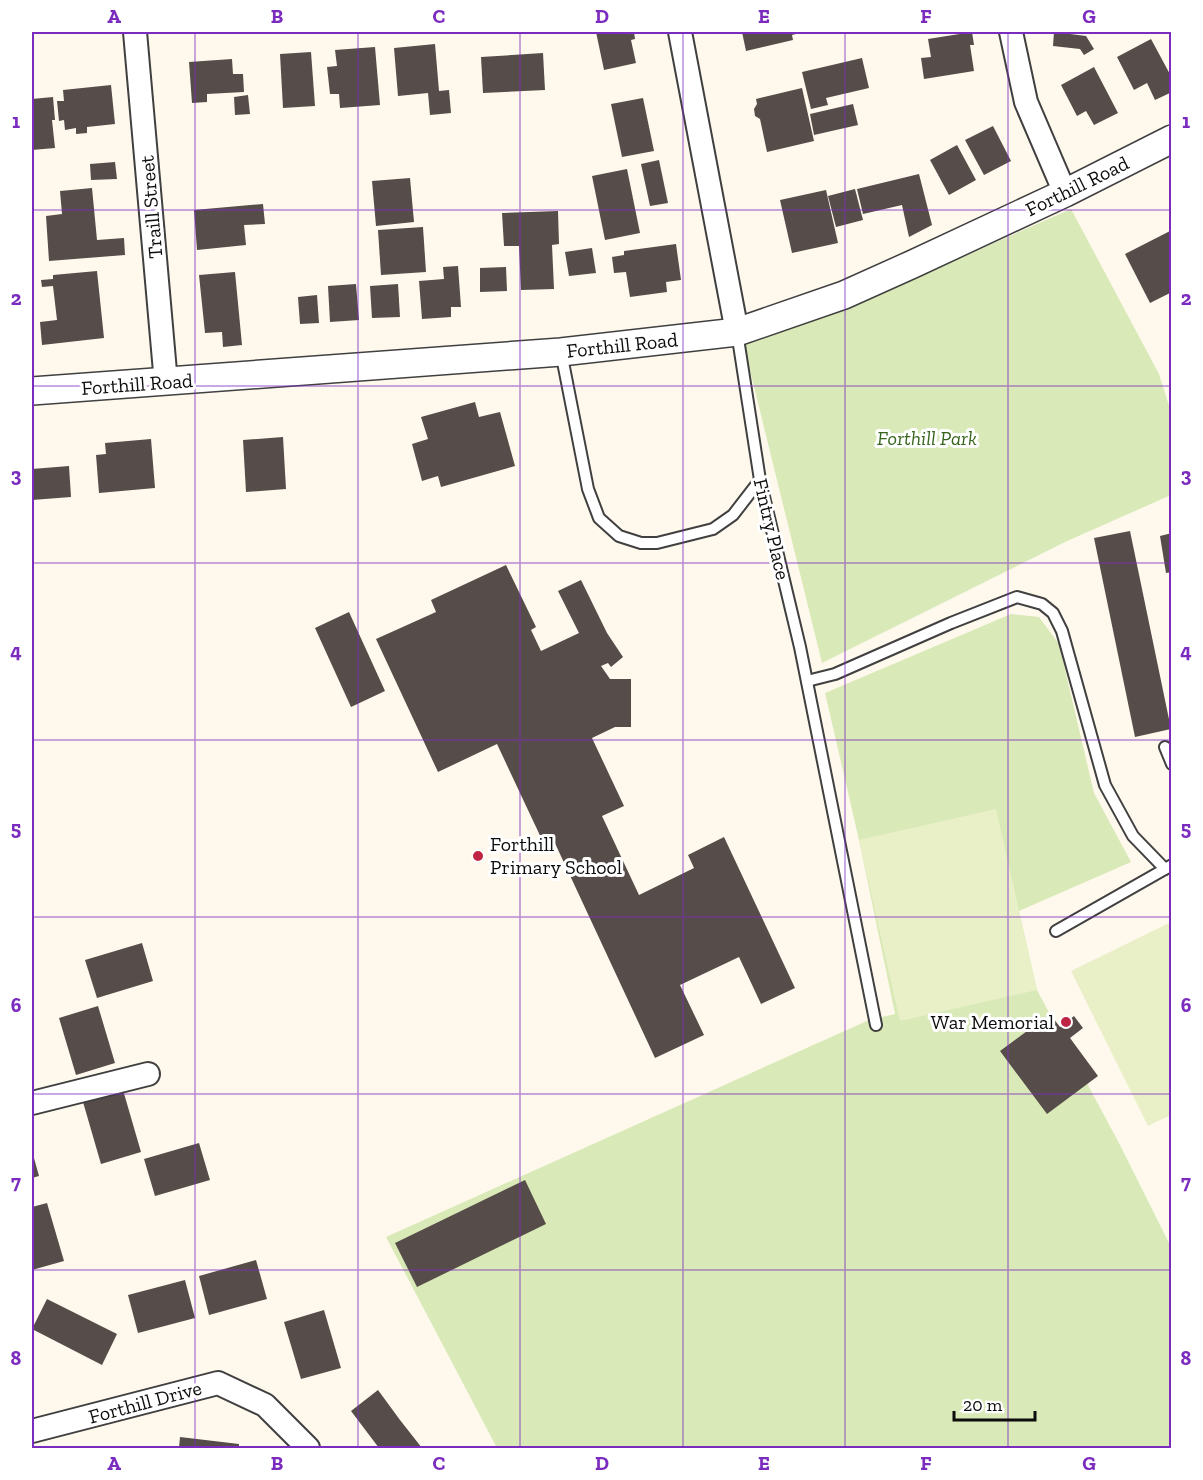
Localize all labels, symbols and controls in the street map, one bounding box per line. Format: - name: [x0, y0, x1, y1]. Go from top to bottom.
- text: A: [107, 4, 121, 28]
- text: B: [271, 4, 283, 28]
- text: C: [433, 4, 446, 28]
- text: D: [595, 4, 609, 28]
- text: E: [758, 4, 770, 28]
- text: F: [920, 4, 932, 28]
- text: G: [1082, 4, 1096, 28]
- text: 1: [12, 109, 20, 133]
- text: 1: [1182, 109, 1190, 133]
- street label: Forthill Road: [1021, 151, 1133, 221]
- street label: Traill Street: [134, 154, 167, 260]
- text: 2: [11, 286, 22, 310]
- text: 2: [1181, 286, 1192, 310]
- street label: Forthill Road: [565, 327, 679, 363]
- street label: Forthill Road: [80, 368, 194, 400]
- park label: Forthill Park: [877, 426, 977, 450]
- text: 3: [11, 463, 22, 487]
- text: 3: [1181, 463, 1192, 487]
- street label: Fintry Place: [749, 476, 795, 582]
- text: 4: [10, 639, 22, 663]
- text: 4: [1180, 639, 1192, 663]
- text: 5: [11, 816, 21, 840]
- text: 5: [1181, 816, 1191, 840]
- place label: Forthill Primary School: [490, 832, 622, 879]
- marker: Forthill Primary School: [471, 849, 485, 863]
- text: 6: [11, 993, 22, 1017]
- text: 6: [1181, 993, 1192, 1017]
- place label: War Memorial: [931, 1010, 1054, 1034]
- marker: War Memorial: [1059, 1015, 1073, 1029]
- text: 7: [11, 1170, 21, 1194]
- text: 7: [1181, 1170, 1191, 1194]
- text: 8: [11, 1346, 22, 1370]
- text: 8: [1181, 1346, 1192, 1370]
- street label: Forthill Drive: [86, 1375, 204, 1429]
- scale bar: [954, 1384, 1035, 1422]
- text: 20 m: [963, 1394, 1003, 1416]
- text: A: [107, 1451, 121, 1475]
- text: B: [271, 1451, 283, 1475]
- text: C: [433, 1451, 446, 1475]
- text: D: [595, 1451, 609, 1475]
- text: E: [758, 1451, 770, 1475]
- text: F: [920, 1451, 932, 1475]
- text: G: [1082, 1451, 1096, 1475]

